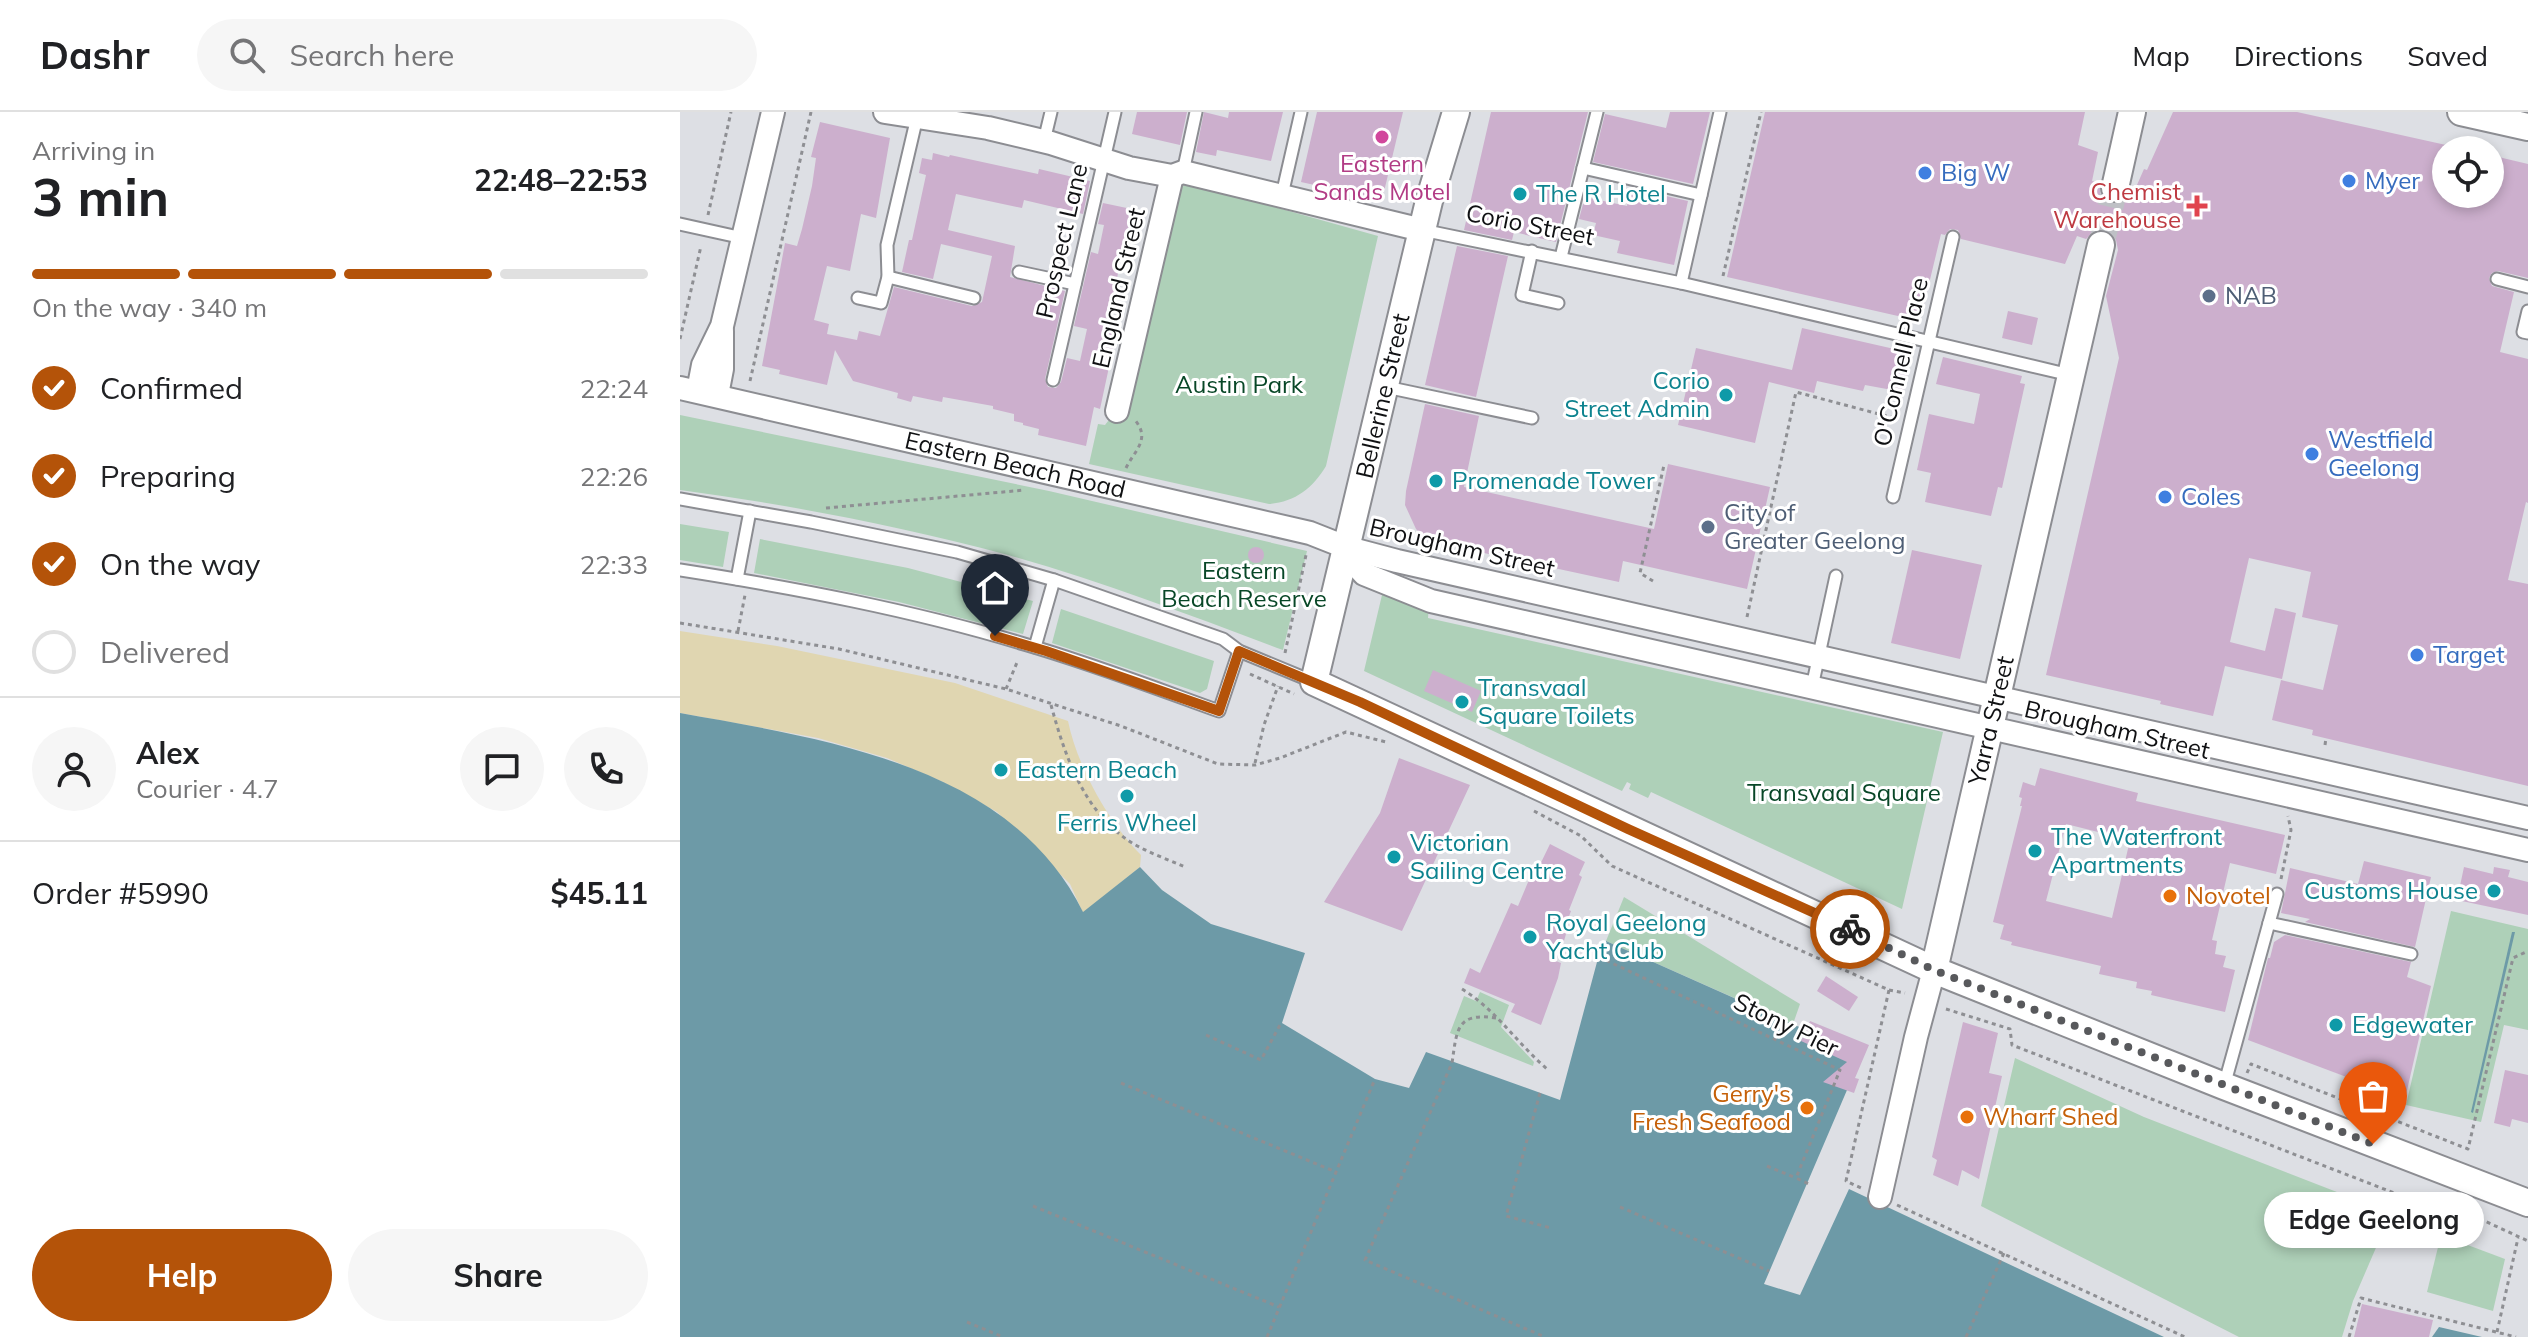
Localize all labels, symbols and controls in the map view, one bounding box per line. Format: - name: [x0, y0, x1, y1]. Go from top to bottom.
- search box: [197, 19, 757, 91]
- text: Dashr: [40, 31, 149, 79]
- icon: search: [225, 33, 269, 77]
- text: Search here: [289, 36, 454, 74]
- text: Map: [2132, 38, 2190, 73]
- text: Directions: [2234, 38, 2363, 73]
- text: Saved: [2407, 38, 2488, 73]
- marker: Eastern Sands Motel: [1373, 128, 1391, 146]
- text: Arriving in: [32, 134, 155, 167]
- map controls: [2432, 136, 2504, 208]
- button: locate: [2432, 136, 2504, 208]
- place label: Eastern Sands Motel: [1313, 148, 1451, 206]
- place label: Big W: [1941, 157, 2010, 187]
- street label: Prospect Lane: [1029, 160, 1093, 321]
- text: 22:48–22:53: [474, 161, 648, 199]
- text: 3 min: [32, 164, 169, 229]
- marker: Big W: [1916, 164, 1934, 182]
- place label: Myer: [2365, 165, 2420, 195]
- marker: Myer: [2340, 172, 2358, 190]
- place label: Chemist Warehouse: [2053, 176, 2181, 234]
- place label: The R Hotel: [1536, 178, 1666, 208]
- marker: The R Hotel: [1511, 185, 1529, 203]
- street label: Corio Street: [1463, 197, 1597, 251]
- marker: Chemist Warehouse: [2188, 197, 2206, 215]
- street label: England Street: [1085, 205, 1151, 371]
- street label: O'Connell Place: [1866, 274, 1934, 449]
- place label: NAB: [2225, 280, 2277, 310]
- marker: NAB: [2200, 287, 2218, 305]
- text: On the way · 340 m: [32, 291, 267, 324]
- street label: Bellerine Street: [1349, 311, 1416, 481]
- place label: Corio Street Admin: [1565, 365, 1710, 423]
- icon: check: [32, 366, 76, 410]
- text: Confirmed: [100, 369, 243, 407]
- park label: Austin Park: [1175, 369, 1304, 399]
- text: 22:24: [580, 372, 648, 405]
- marker: Corio Street Admin: [1717, 386, 1735, 404]
- street label: Eastern Beach Road: [902, 424, 1129, 504]
- place label: Westfield Geelong: [2328, 424, 2434, 482]
- marker: Westfield Geelong: [2303, 445, 2321, 463]
- icon: check: [32, 454, 76, 498]
- text: Preparing: [100, 457, 236, 495]
- text: 22:26: [580, 460, 648, 493]
- place label: Promenade Tower: [1452, 465, 1655, 495]
- marker: Promenade Tower: [1427, 472, 1445, 490]
- place label: Coles: [2181, 481, 2241, 511]
- marker: Coles: [2156, 488, 2174, 506]
- place label: City of Greater Geelong: [1724, 497, 1905, 555]
- street label: Brougham Street: [1367, 511, 1558, 583]
- marker: City of Greater Geelong: [1699, 518, 1717, 536]
- icon: check: [32, 542, 76, 586]
- text: On the way: [100, 545, 260, 583]
- text: 22:33: [580, 548, 648, 581]
- pin: [961, 554, 1029, 636]
- park label: Eastern Beach Reserve: [1161, 555, 1327, 613]
- icon: home: [973, 566, 1017, 610]
- text: Delivered: [100, 633, 230, 671]
- place label: Target: [2433, 639, 2505, 669]
- marker: Target: [2408, 646, 2426, 664]
- street label: Yarra Street: [1961, 653, 2020, 789]
- place label: Transvaal Square Toilets: [1478, 672, 1635, 730]
- marker: Transvaal Square Toilets: [1453, 693, 1471, 711]
- street label: Brougham Street: [2022, 693, 2213, 765]
- button: person: [32, 727, 116, 811]
- button: chat: [460, 727, 544, 811]
- button: phone: [564, 727, 648, 811]
- text: Alex: [136, 734, 199, 772]
- place label: Eastern Beach: [1017, 754, 1177, 784]
- marker: Eastern Beach: [992, 761, 1010, 779]
- text: Courier · 4.7: [136, 772, 279, 805]
- park label: Transvaal Square: [1747, 777, 1941, 807]
- marker: Ferris Wheel: [1118, 787, 1136, 805]
- place label: Ferris Wheel: [1057, 807, 1197, 837]
- place label: The Waterfront Apartments: [2051, 821, 2222, 879]
- place label: Victorian Sailing Centre: [1410, 827, 1564, 885]
- marker: The Waterfront Apartments: [2026, 842, 2044, 860]
- marker: Victorian Sailing Centre: [1385, 848, 1403, 866]
- text: Order #5990: [32, 874, 209, 912]
- text: $45.11: [551, 874, 648, 912]
- place label: Customs House: [2304, 875, 2478, 905]
- place label: Novotel: [2186, 880, 2271, 910]
- marker: Customs House: [2485, 882, 2503, 900]
- marker: Novotel: [2161, 887, 2179, 905]
- courier: [1810, 889, 1890, 969]
- place label: Royal Geelong Yacht Club: [1545, 907, 1706, 965]
- icon: bike: [1828, 907, 1872, 951]
- marker: Royal Geelong Yacht Club: [1521, 928, 1539, 946]
- street label: Stony Pier: [1729, 986, 1844, 1062]
- place label: Edgewater: [2352, 1009, 2473, 1039]
- marker: Edgewater: [2327, 1016, 2345, 1034]
- pin: [2339, 1062, 2407, 1144]
- icon: bag: [2351, 1074, 2395, 1118]
- place label: Gerry's Fresh Seafood: [1632, 1078, 1791, 1136]
- marker: Gerry's Fresh Seafood: [1798, 1099, 1816, 1117]
- place label: Wharf Shed: [1983, 1101, 2118, 1131]
- marker: Wharf Shed: [1958, 1108, 1976, 1126]
- callout: Edge Geelong: [2263, 1192, 2483, 1248]
- text: Edge Geelong: [2289, 1203, 2459, 1236]
- button: Help: [32, 1229, 332, 1321]
- button: Share: [348, 1229, 648, 1321]

